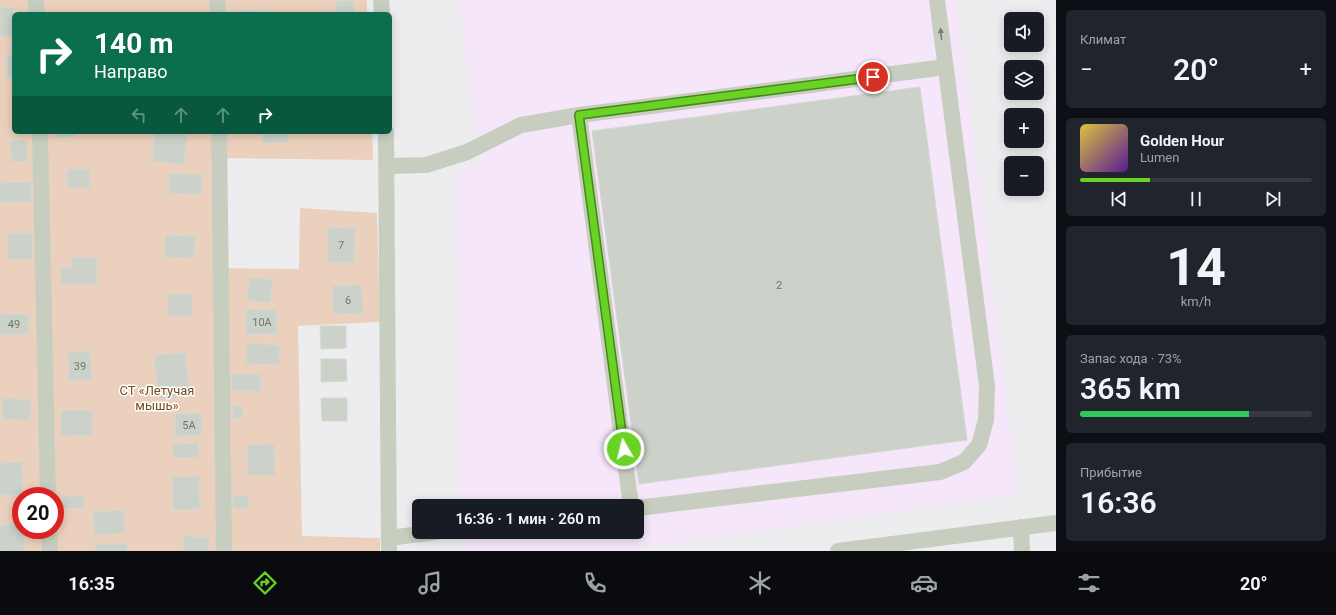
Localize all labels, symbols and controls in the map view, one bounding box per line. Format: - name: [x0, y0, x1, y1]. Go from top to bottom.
- map controls: [1004, 12, 1044, 196]
- button: sound: [1004, 12, 1044, 52]
- text: 140 m: [94, 27, 173, 60]
- one-way arrow: [938, 27, 944, 40]
- icon: right: [28, 28, 80, 80]
- text: Климат: [1080, 32, 1126, 47]
- text: 20°: [1173, 52, 1219, 87]
- text: −: [1080, 57, 1093, 82]
- text: +: [1300, 57, 1312, 82]
- pin: [856, 60, 890, 94]
- button: layers: [1004, 60, 1044, 100]
- text: Направо: [94, 61, 167, 82]
- icon: arrive: [862, 66, 884, 88]
- icon: left: [128, 104, 150, 126]
- icon: ahead: [170, 104, 192, 126]
- icon: ahead: [212, 104, 234, 126]
- icon: right: [254, 104, 276, 126]
- button: +: [1004, 108, 1044, 148]
- text: Golden Hour: [1140, 132, 1224, 150]
- text: Lumen: [1140, 150, 1179, 165]
- button: −: [1004, 156, 1044, 196]
- icon: previous: [1108, 188, 1130, 210]
- icon: pause: [1185, 188, 1207, 210]
- icon: next: [1262, 188, 1284, 210]
- text: 14: [1166, 237, 1226, 298]
- house number: 7: [338, 239, 344, 252]
- house number: 2: [776, 279, 782, 292]
- house number: 6: [345, 294, 351, 307]
- text: km/h: [1181, 294, 1211, 309]
- house number: 10А: [252, 316, 273, 329]
- house number: 49: [8, 318, 20, 331]
- text: Запас хода · 73%: [1080, 351, 1182, 366]
- house number: 39: [74, 360, 86, 373]
- text: 365 km: [1080, 371, 1181, 406]
- park label: СТ «Летучая мышь»: [120, 383, 194, 413]
- house number: 5А: [182, 419, 197, 432]
- position arrow: [603, 428, 645, 470]
- text: Прибытие: [1080, 465, 1142, 480]
- text: 16:36: [1080, 485, 1157, 520]
- speed limit sign: 20: [12, 487, 64, 539]
- text: 16:36 · 1 мин · 260 m: [455, 510, 601, 528]
- icon: directions: [251, 569, 279, 597]
- icon: music: [416, 569, 444, 597]
- icon: phone: [581, 569, 609, 597]
- icon: climate: [746, 569, 774, 597]
- icon: car: [910, 569, 938, 597]
- icon: filters: [1075, 569, 1103, 597]
- text: 16:35: [68, 573, 115, 594]
- text: 20°: [1240, 573, 1268, 594]

